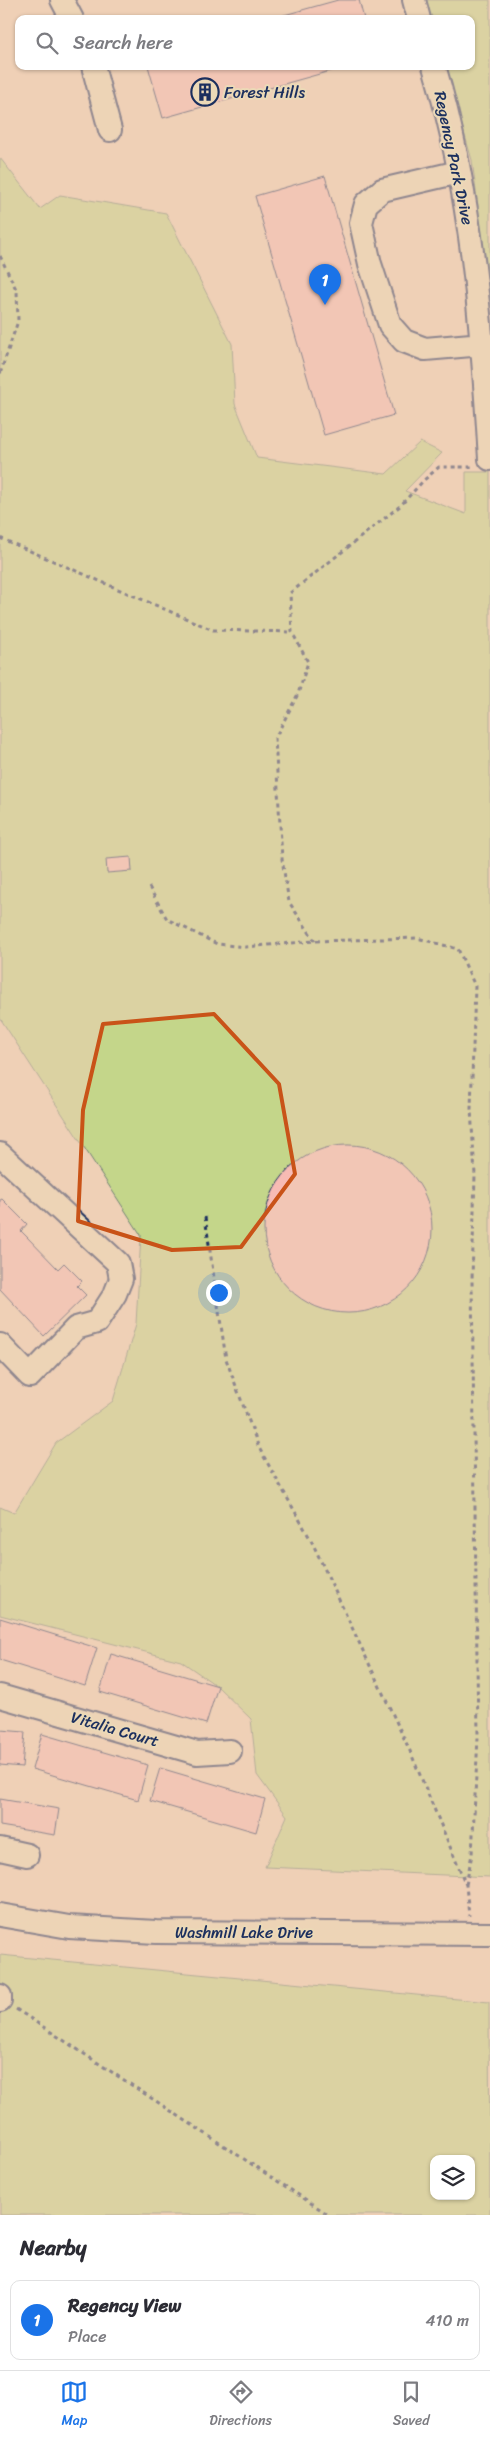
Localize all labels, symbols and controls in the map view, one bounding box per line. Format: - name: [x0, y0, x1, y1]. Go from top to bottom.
- search box: [15, 15, 475, 70]
- text: Search here: [73, 26, 173, 59]
- icon: search: [33, 29, 61, 57]
- building icon: Forest Hills: [190, 77, 220, 107]
- place label: Forest Hills: [224, 78, 305, 107]
- street label: Regency Park Drive: [426, 88, 482, 228]
- pin: 1: [309, 264, 341, 305]
- your location: [206, 1280, 232, 1306]
- street label: Vitalia Court: [68, 1703, 162, 1755]
- street label: Washmill Lake Drive: [175, 1918, 313, 1947]
- map controls: [430, 2155, 475, 2200]
- button: layers: [430, 2155, 475, 2200]
- text: Nearby: [20, 2229, 86, 2267]
- text: Regency View: [68, 2289, 181, 2322]
- text: 1: [34, 2306, 40, 2335]
- text: 410 m: [426, 2306, 469, 2335]
- text: Place: [68, 2322, 107, 2351]
- tab: Map: [60, 2378, 88, 2433]
- tab: Directions: [209, 2378, 272, 2433]
- tab: Saved: [393, 2378, 430, 2433]

